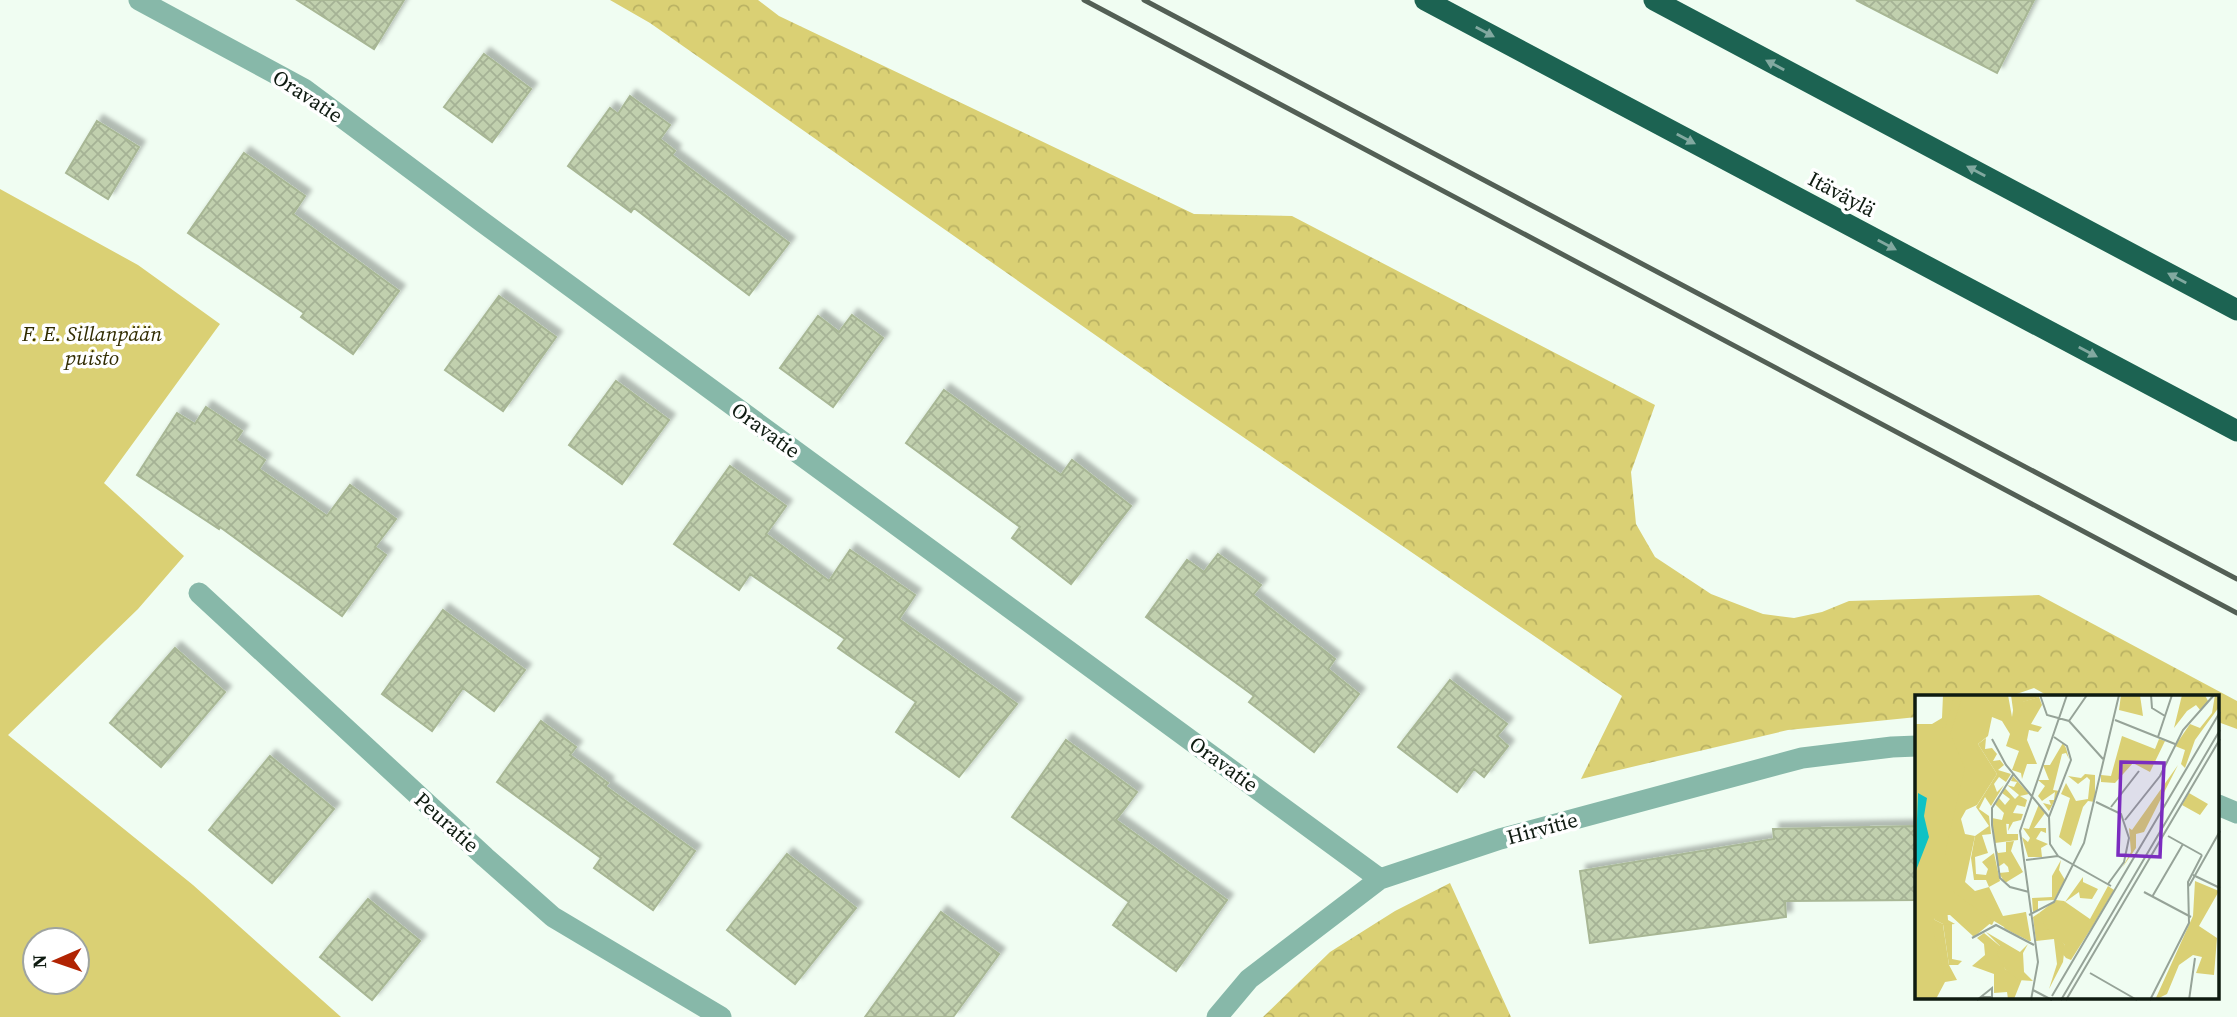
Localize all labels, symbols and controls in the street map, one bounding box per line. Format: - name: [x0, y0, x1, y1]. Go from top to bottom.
- one-way arrow: [1475, 26, 1495, 38]
- one-way arrow: [1765, 59, 1785, 70]
- street label: Oravatie: [267, 62, 349, 130]
- one-way arrow: [1676, 133, 1696, 144]
- street label: Itäväylä: [1803, 164, 1881, 224]
- one-way arrow: [1966, 166, 1986, 177]
- one-way arrow: [1877, 240, 1897, 251]
- one-way arrow: [2167, 273, 2187, 284]
- park label: F. E. Sillanpään puisto: [21, 319, 162, 372]
- one-way arrow: [2078, 346, 2098, 358]
- street label: Oravatie: [726, 395, 806, 465]
- inset map: [1915, 695, 2220, 1000]
- street label: Oravatie: [1184, 729, 1264, 799]
- street label: Peuratie: [408, 785, 486, 859]
- street label: Hirvitie: [1503, 805, 1581, 851]
- north arrow: [21, 926, 91, 996]
- text: N: [26, 954, 52, 969]

